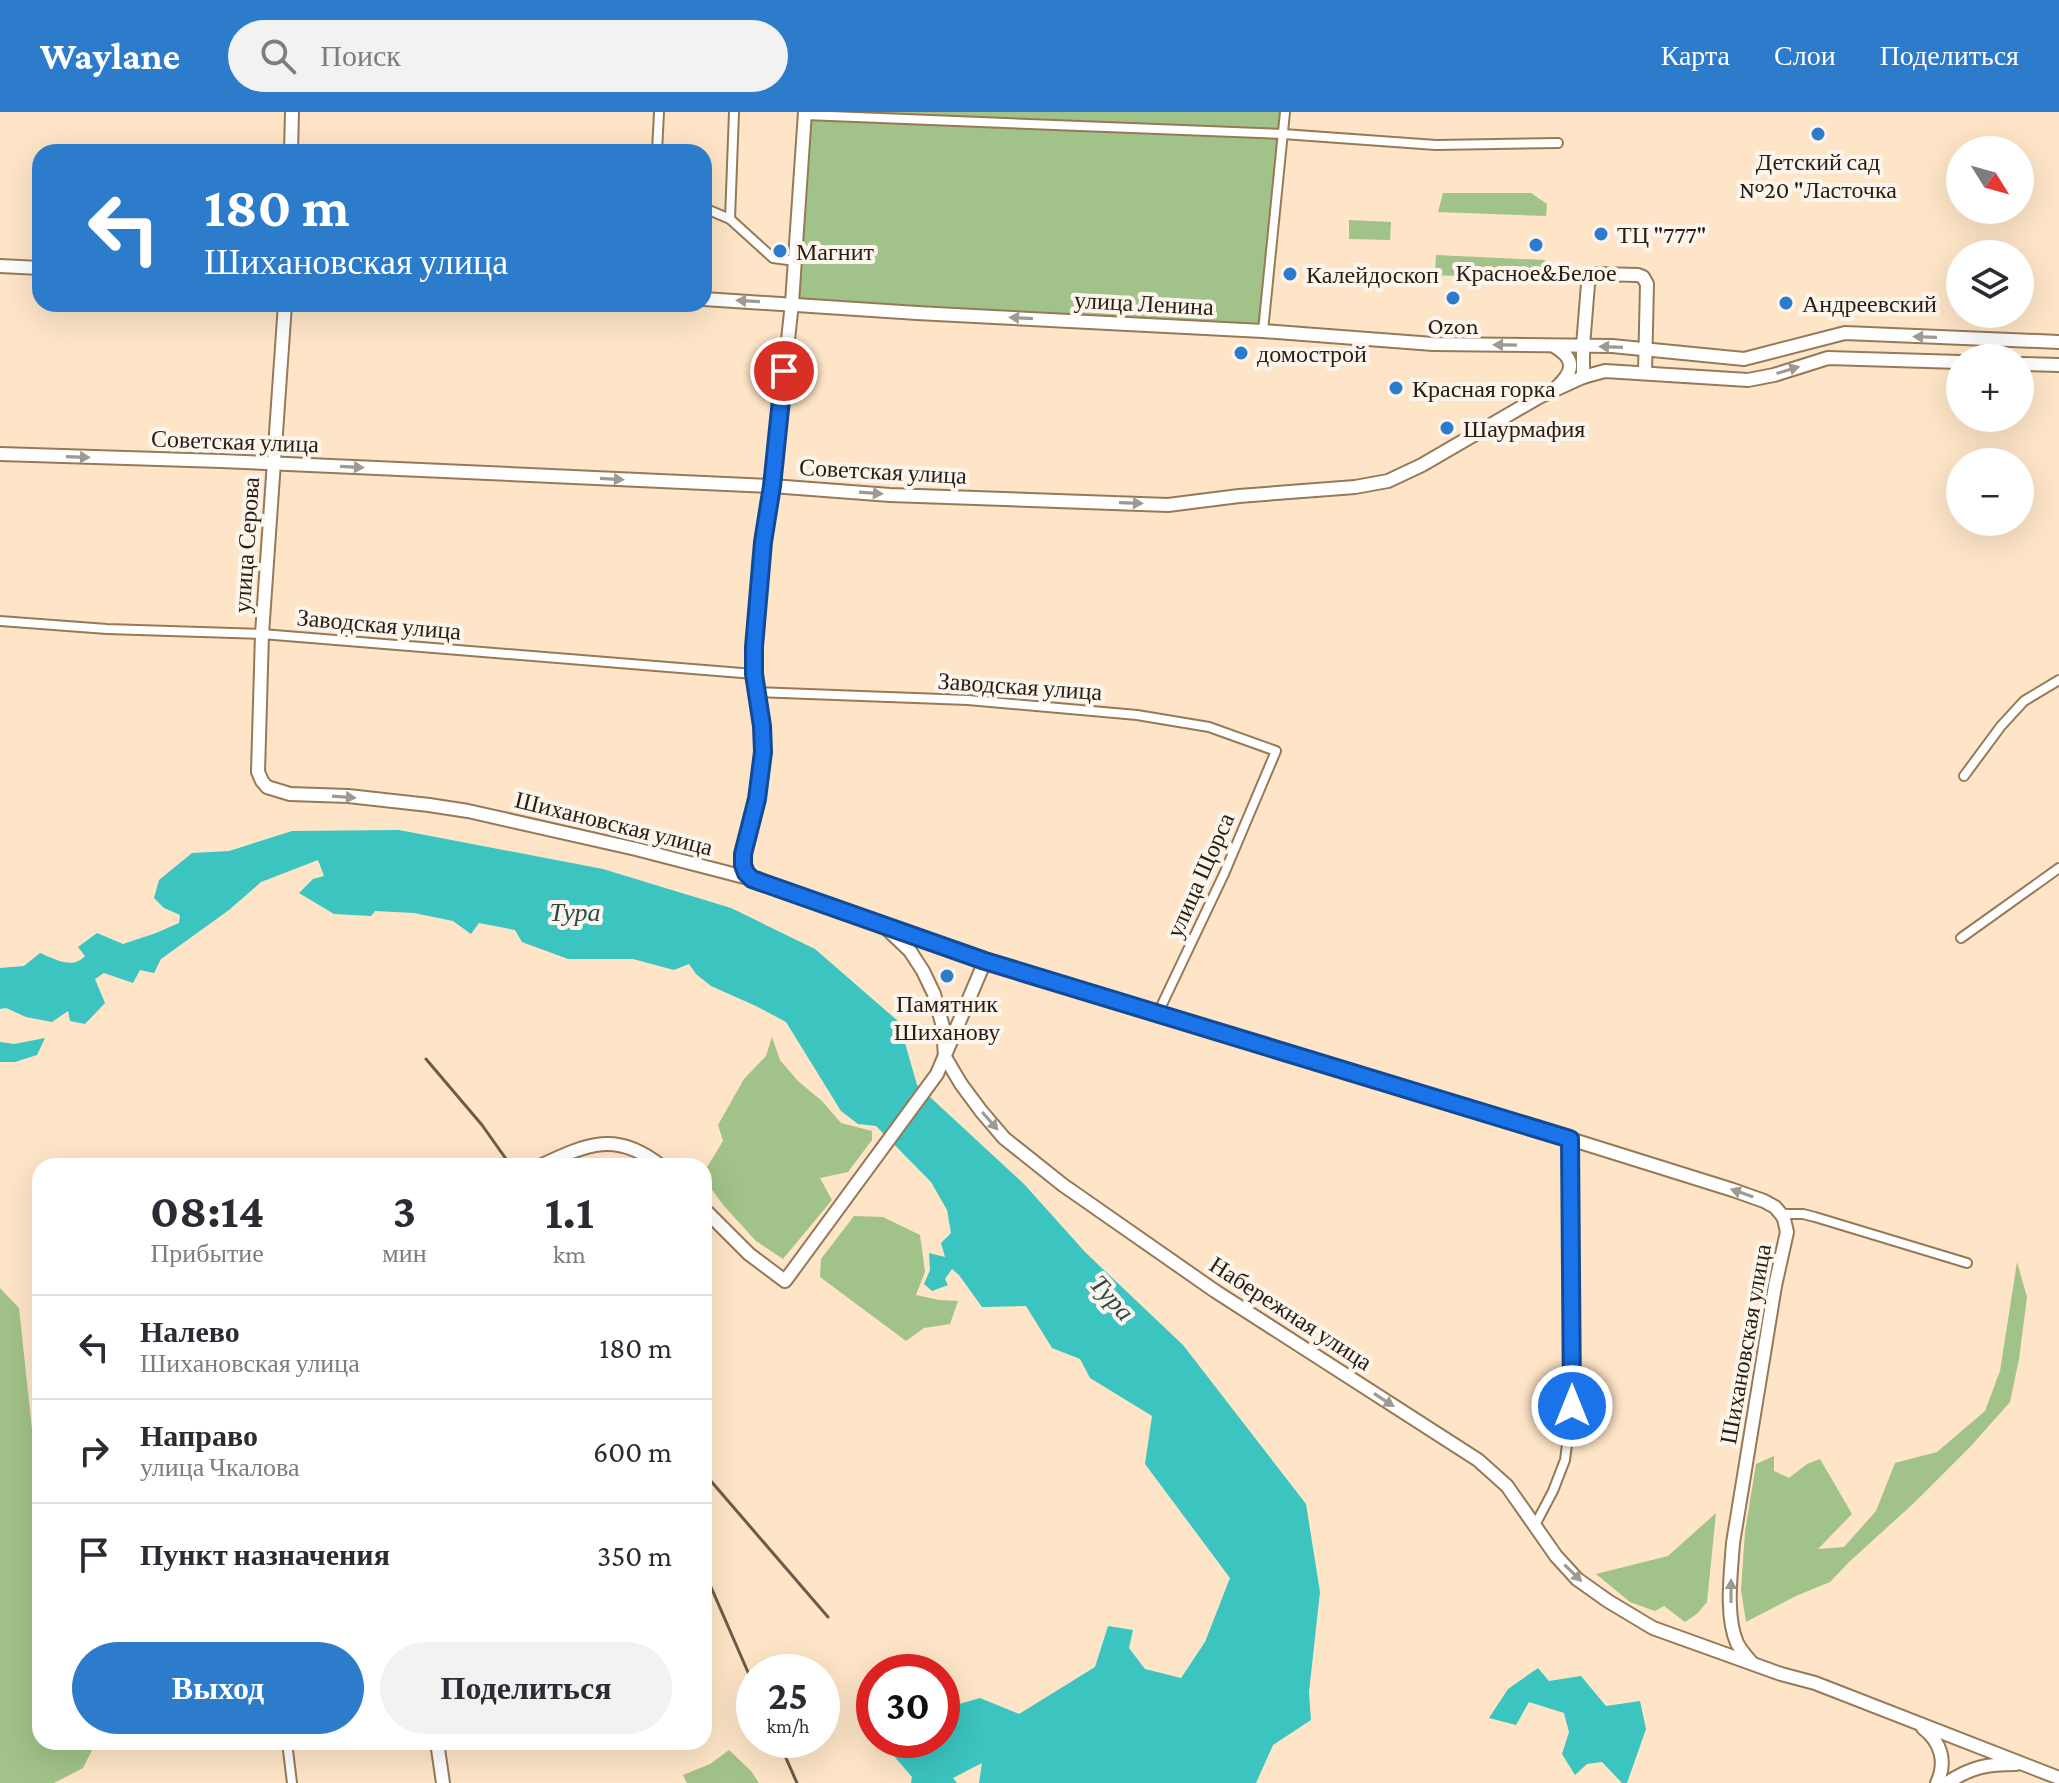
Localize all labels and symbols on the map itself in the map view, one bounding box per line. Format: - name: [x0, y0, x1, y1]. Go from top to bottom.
- marker: Детский сад №20 "Ласточка: [1809, 125, 1827, 143]
- north arrow: [1946, 136, 2034, 224]
- place label: Детский сад №20 "Ласточка: [1739, 148, 1897, 203]
- place label: ТЦ "777": [1617, 221, 1706, 248]
- marker: ТЦ "777": [1592, 225, 1610, 243]
- marker: Красное&Белое: [1527, 236, 1545, 254]
- place label: Магнит: [796, 238, 875, 265]
- marker: Магнит: [771, 242, 789, 260]
- place label: Красное&Белое: [1455, 259, 1617, 286]
- place label: Калейдоскоп: [1306, 261, 1439, 288]
- marker: Калейдоскоп: [1281, 265, 1299, 283]
- street label: улица Ленина: [1074, 286, 1215, 320]
- marker: Ozon: [1444, 289, 1462, 307]
- place label: Андреевский: [1802, 290, 1937, 317]
- marker: Андреевский: [1777, 294, 1795, 312]
- one-way arrow: [735, 295, 760, 308]
- one-way arrow: [1008, 312, 1034, 325]
- place label: Ozon: [1427, 312, 1479, 339]
- one-way arrow: [1912, 330, 1937, 343]
- pin: [750, 337, 818, 405]
- one-way arrow: [1492, 338, 1517, 351]
- place label: домострой: [1257, 340, 1367, 367]
- one-way arrow: [1598, 340, 1623, 353]
- marker: домострой: [1232, 344, 1250, 362]
- one-way arrow: [1777, 363, 1801, 376]
- place label: Красная горка: [1412, 375, 1556, 402]
- marker: Красная горка: [1387, 379, 1405, 397]
- place label: Шаурмафия: [1463, 415, 1585, 442]
- marker: Шаурмафия: [1438, 419, 1456, 437]
- street label: Советская улица: [151, 425, 320, 457]
- one-way arrow: [66, 450, 91, 463]
- street label: Советская улица: [798, 453, 968, 489]
- one-way arrow: [340, 461, 365, 474]
- one-way arrow: [600, 473, 625, 486]
- street label: улица Серова: [228, 476, 264, 614]
- one-way arrow: [859, 487, 884, 500]
- one-way arrow: [1119, 497, 1144, 510]
- street label: Заводская улица: [296, 603, 463, 645]
- street label: Заводская улица: [937, 667, 1103, 705]
- street label: Шихановская улица: [512, 785, 716, 861]
- one-way arrow: [332, 790, 357, 803]
- street label: улица Щорса: [1161, 808, 1240, 942]
- water label: Тура: [549, 898, 601, 927]
- marker: Памятник Шиханову: [938, 967, 956, 985]
- place label: Памятник Шиханову: [894, 990, 1000, 1045]
- one-way arrow: [980, 1112, 998, 1131]
- one-way arrow: [1730, 1186, 1754, 1199]
- street label: Шихановская улица: [1714, 1241, 1776, 1446]
- street label: Набережная улица: [1205, 1250, 1378, 1376]
- water label: Тура: [1084, 1269, 1140, 1327]
- position arrow: [1530, 1364, 1614, 1448]
- one-way arrow: [1374, 1392, 1395, 1407]
- one-way arrow: [1563, 1563, 1582, 1582]
- one-way arrow: [1725, 1578, 1737, 1603]
- speed limit sign: 30: [856, 1654, 960, 1758]

